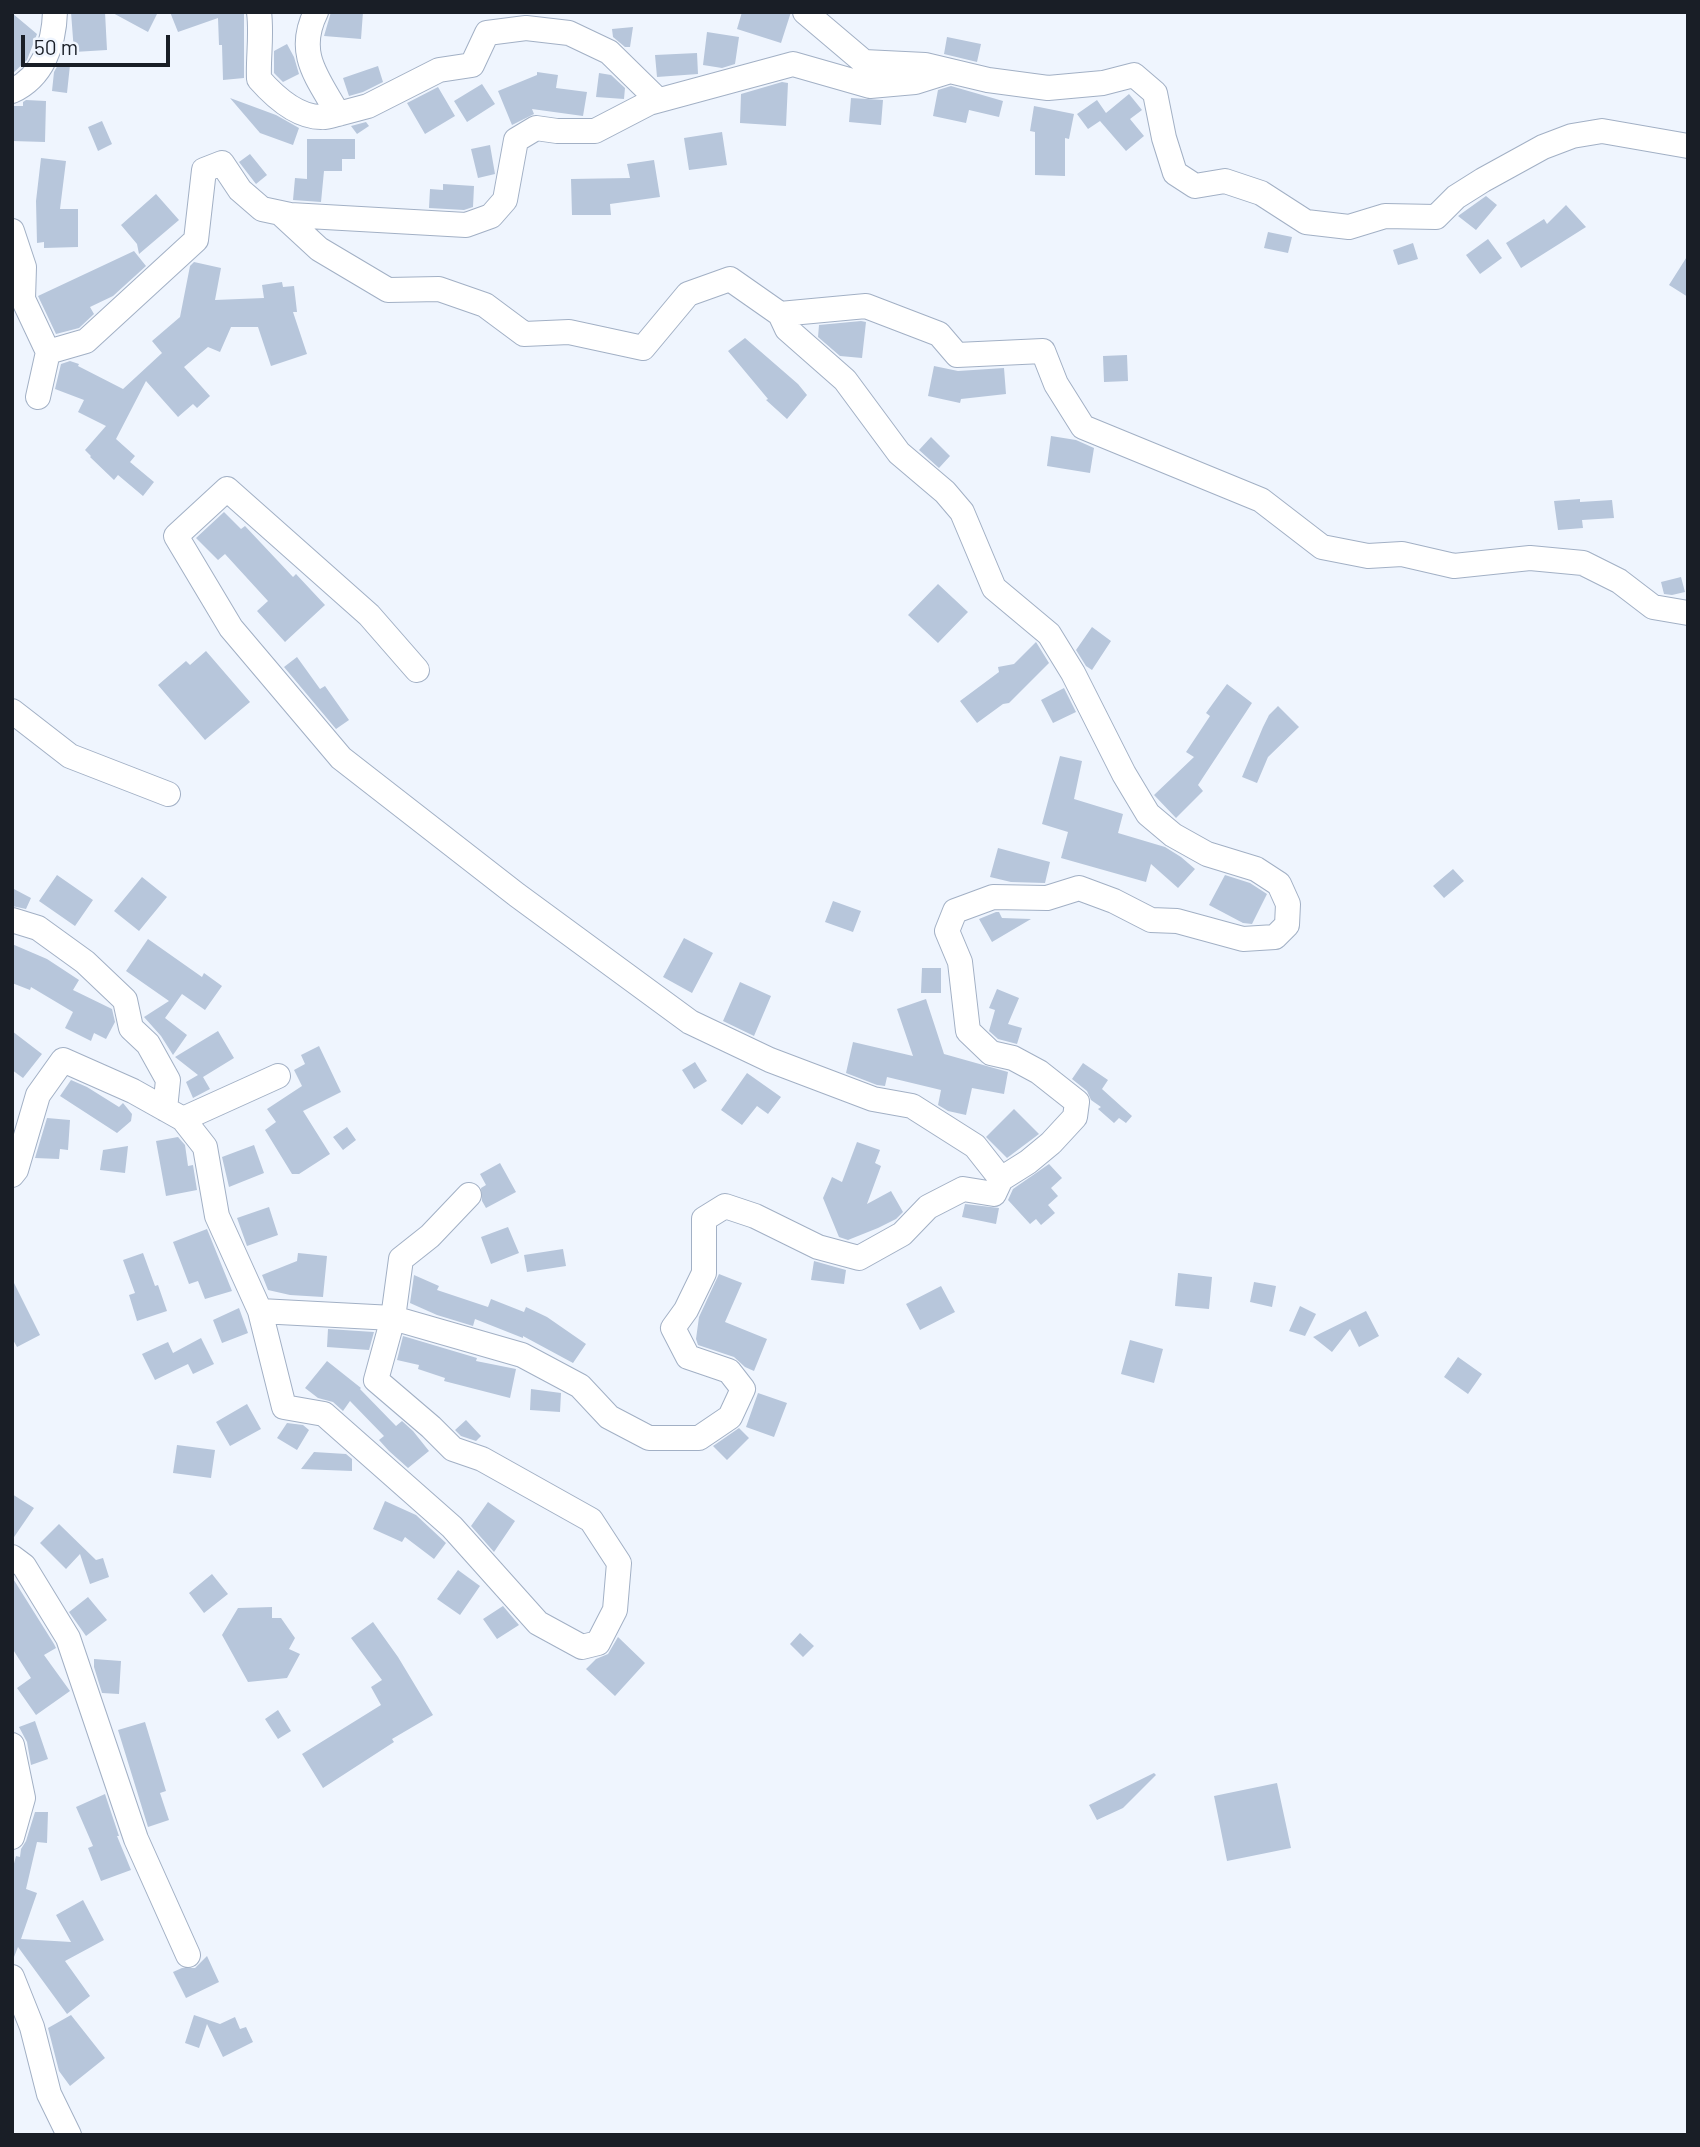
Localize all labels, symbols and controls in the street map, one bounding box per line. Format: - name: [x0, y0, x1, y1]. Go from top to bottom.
- scale bar: [24, 21, 173, 65]
- text: 50 m: [34, 34, 78, 59]

